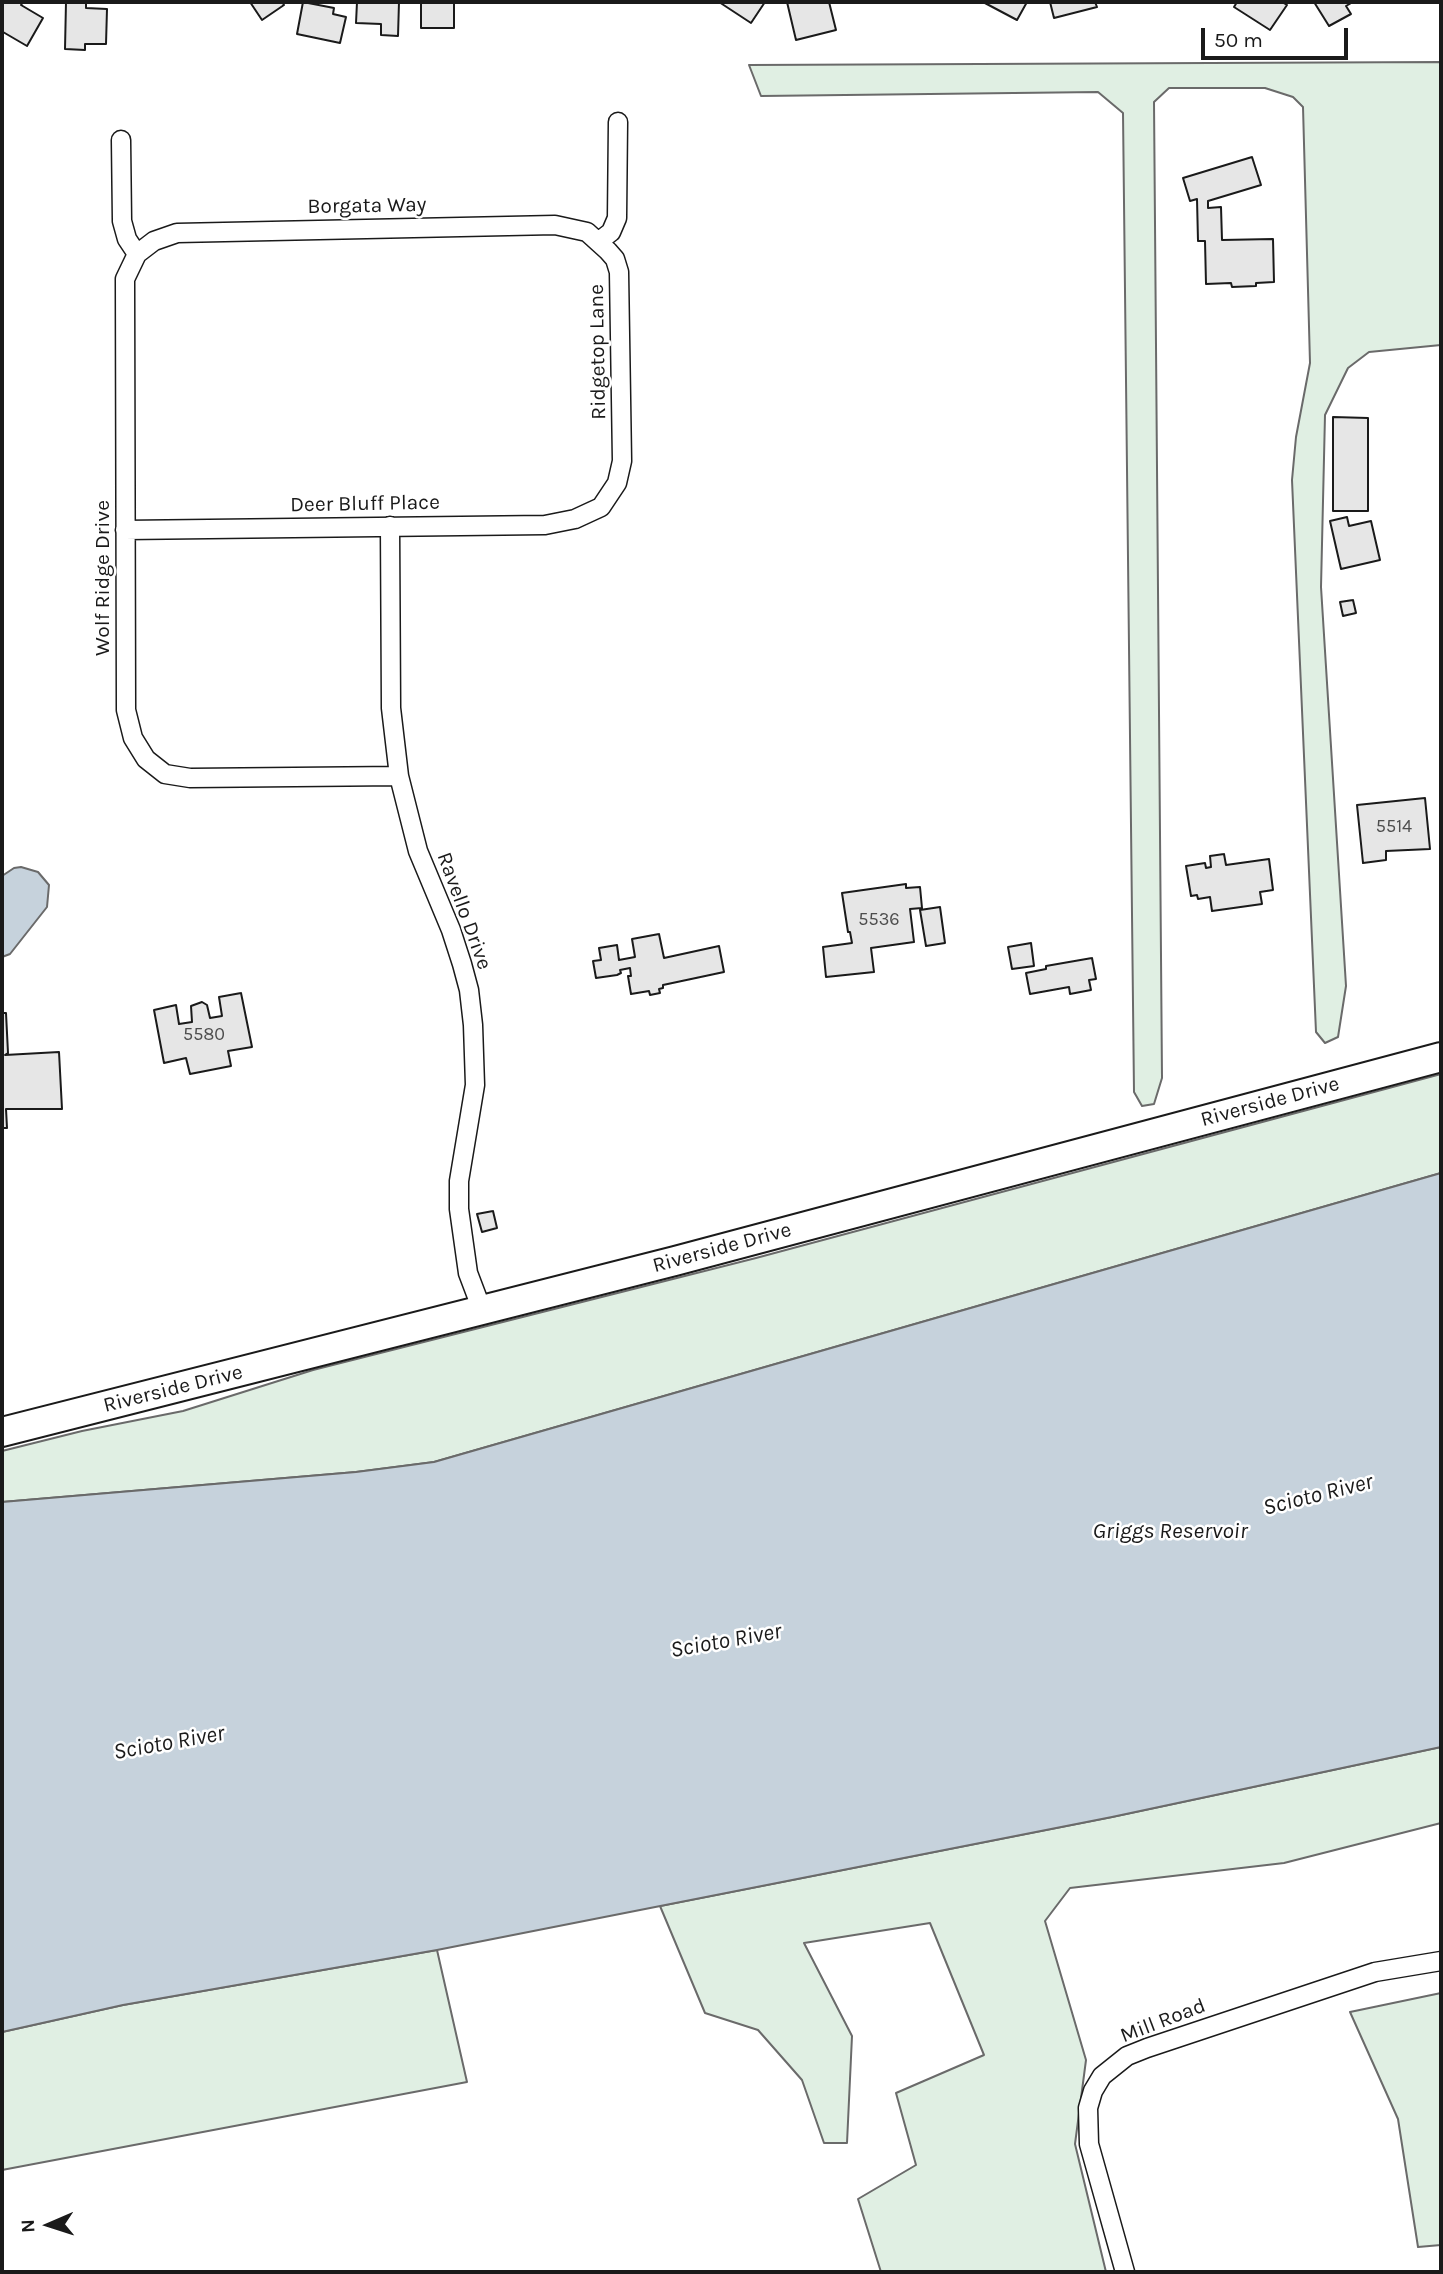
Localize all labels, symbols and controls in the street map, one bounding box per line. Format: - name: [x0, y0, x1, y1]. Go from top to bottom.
- scale bar: [1205, 14, 1352, 58]
- text: 50 m: [1214, 28, 1263, 52]
- street label: Borgata Way: [307, 192, 427, 220]
- street label: Ridgetop Lane: [584, 284, 612, 420]
- street label: Deer Bluff Place: [290, 490, 440, 518]
- street label: Wolf Ridge Drive: [90, 500, 116, 656]
- house number: 5514: [1376, 816, 1412, 838]
- street label: Ravello Drive: [431, 849, 497, 973]
- house number: 5536: [858, 909, 900, 931]
- house number: 5580: [183, 1024, 225, 1046]
- street label: Riverside Drive: [1198, 1071, 1342, 1133]
- street label: Riverside Drive: [650, 1217, 794, 1279]
- street label: Riverside Drive: [101, 1360, 245, 1418]
- water label: Scioto River: [1260, 1468, 1376, 1522]
- water label: Griggs Reservoir: [1092, 1517, 1248, 1545]
- water label: Scioto River: [668, 1618, 784, 1664]
- water label: Scioto River: [111, 1720, 227, 1766]
- street label: Mill Road: [1117, 1993, 1209, 2049]
- north arrow: [14, 2190, 84, 2260]
- text: N: [17, 2219, 39, 2233]

